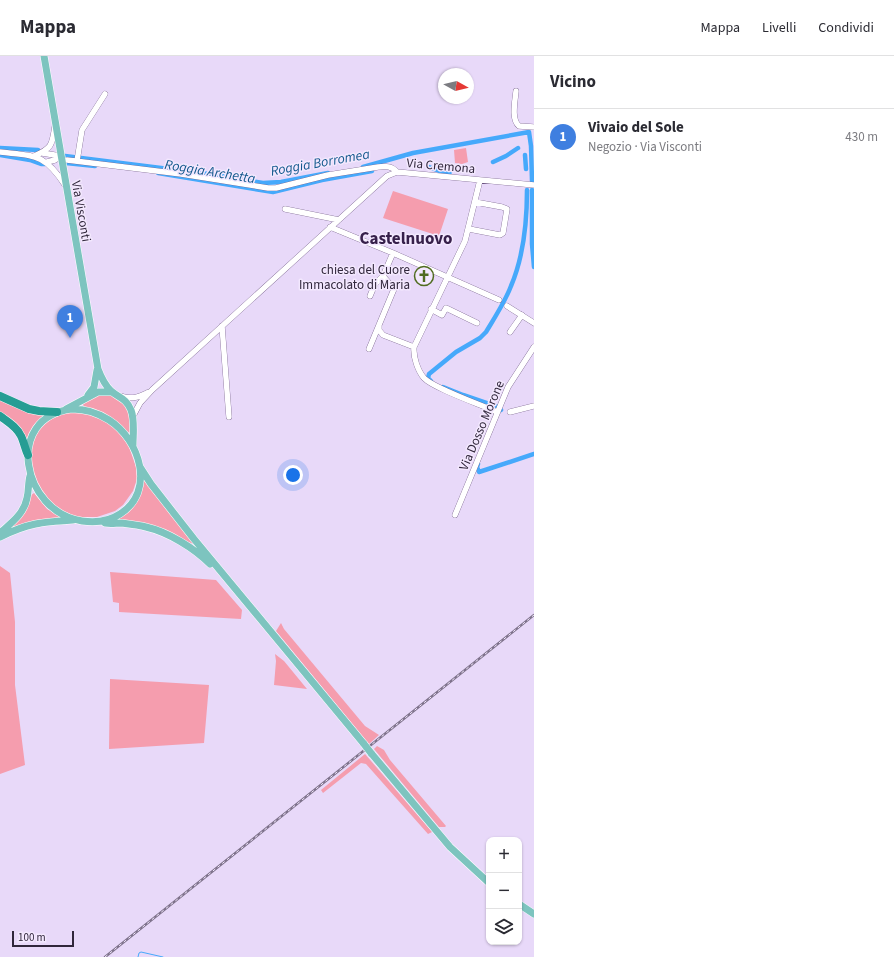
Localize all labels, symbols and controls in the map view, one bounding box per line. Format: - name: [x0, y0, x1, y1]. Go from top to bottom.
- text: Mappa: [20, 14, 76, 41]
- text: Mappa: [700, 18, 740, 38]
- text: Livelli: [762, 18, 796, 38]
- text: Condividi: [818, 18, 874, 38]
- north arrow: [438, 68, 474, 104]
- text: Vicino: [550, 70, 596, 94]
- text: Vivaio del Sole: [588, 117, 684, 138]
- text: 1: [560, 128, 566, 146]
- text: 430 m: [845, 128, 878, 146]
- text: Negozio · Via Visconti: [588, 138, 702, 156]
- water label: Roggia Borromea: [269, 144, 372, 182]
- street label: Via Cremona: [406, 154, 476, 178]
- water label: Roggia Archetta: [163, 155, 257, 189]
- street label: Via Visconti: [67, 179, 95, 243]
- district label: Castelnuovo: [360, 227, 452, 251]
- place label: chiesa del Cuore Immacolato di Maria: [299, 261, 410, 294]
- church icon: chiesa del Cuore Immacolato di Maria: [413, 265, 435, 287]
- pin: 1: [57, 305, 83, 338]
- street label: Via Dosso Morone: [455, 378, 509, 473]
- your location: [283, 465, 303, 485]
- map controls: [486, 837, 522, 945]
- button: +: [486, 837, 522, 873]
- button: −: [486, 873, 522, 909]
- button: layers: [486, 909, 522, 945]
- scale bar: [12, 929, 74, 948]
- text: 100 m: [18, 930, 46, 945]

